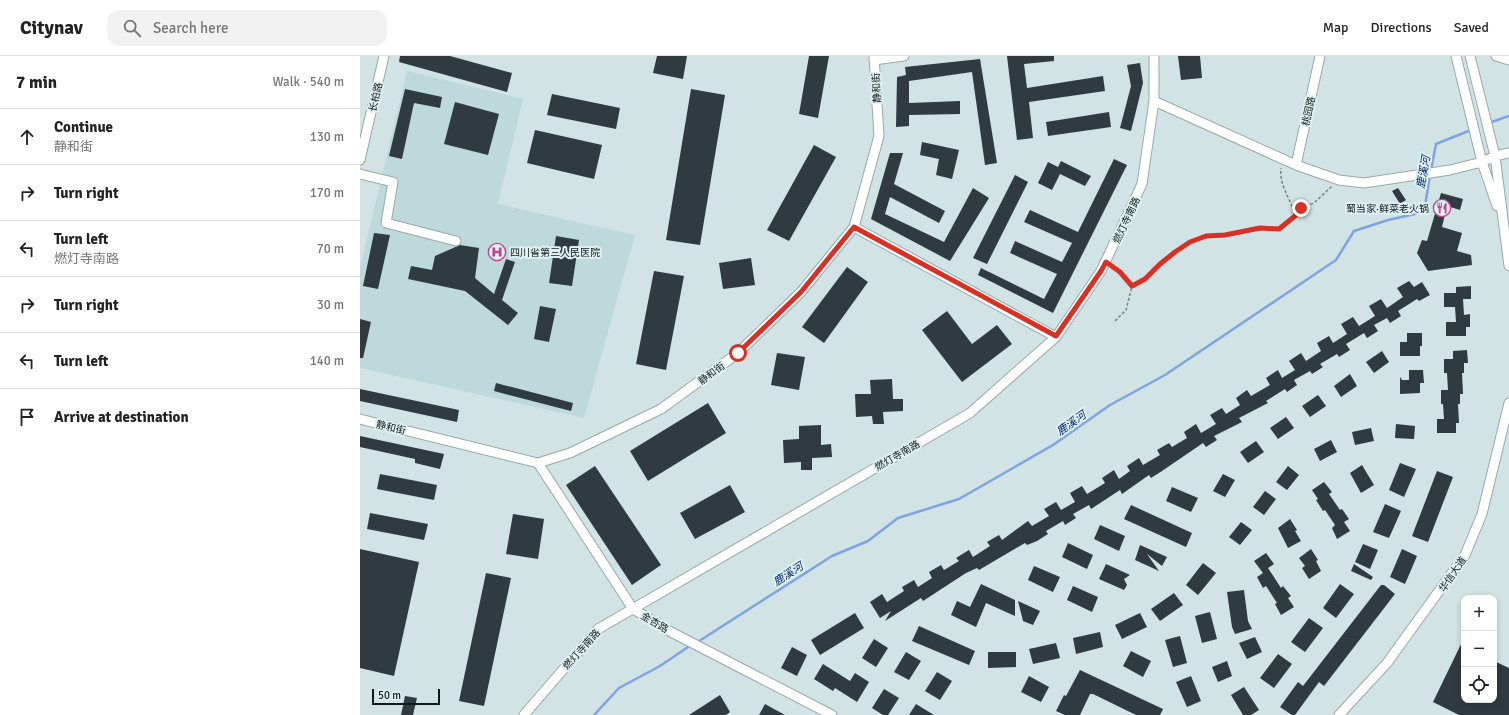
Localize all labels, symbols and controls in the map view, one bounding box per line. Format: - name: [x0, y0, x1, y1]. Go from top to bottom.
- search box: [107, 10, 387, 46]
- text: Citynav: [20, 16, 83, 40]
- icon: search: [121, 17, 143, 39]
- text: Search here: [153, 19, 229, 37]
- text: Map: [1323, 19, 1349, 36]
- text: Directions: [1371, 19, 1432, 36]
- text: Saved: [1454, 19, 1489, 36]
- text: 7 min: [16, 72, 57, 93]
- street label: 静和街: [870, 73, 884, 103]
- text: Walk · 540 m: [273, 74, 344, 90]
- street label: 长柏路: [367, 81, 385, 113]
- street label: 桃园路: [1300, 95, 1318, 127]
- text: Continue: [54, 118, 113, 136]
- icon: ahead: [16, 126, 38, 148]
- text: 130 m: [310, 129, 344, 145]
- text: 静和街: [54, 139, 93, 155]
- water label: 鹿溪河: [1414, 153, 1433, 189]
- icon: right: [16, 182, 38, 204]
- text: Turn right: [54, 184, 119, 202]
- text: 170 m: [310, 185, 344, 201]
- street label: 燃灯寺南路: [1111, 195, 1143, 246]
- restaurant icon: 蜀当家·鲜菜老火锅: [1432, 198, 1452, 218]
- route end: [1292, 199, 1310, 217]
- place label: 蜀当家·鲜菜老火锅: [1346, 203, 1429, 215]
- text: Turn left: [54, 230, 108, 248]
- icon: left: [16, 238, 38, 260]
- text: 70 m: [317, 241, 344, 257]
- hospital icon: 四川省第三人民医院: [487, 242, 507, 262]
- place label: 四川省第三人民医院: [510, 247, 600, 259]
- text: 燃灯寺南路: [54, 251, 119, 267]
- icon: right: [16, 294, 38, 316]
- text: Turn right: [54, 296, 119, 314]
- text: 30 m: [317, 297, 344, 313]
- route start: [729, 344, 747, 362]
- icon: left: [16, 350, 38, 372]
- text: Turn left: [54, 352, 108, 370]
- text: 140 m: [310, 353, 344, 369]
- street label: 静和街: [696, 360, 727, 387]
- icon: arrive: [16, 406, 38, 428]
- water label: 鹿溪河: [1054, 407, 1090, 438]
- text: Arrive at destination: [54, 408, 189, 426]
- street label: 静和街: [375, 419, 407, 437]
- street label: 燃灯寺南路: [873, 438, 922, 474]
- street label: 华信大道: [1437, 555, 1469, 594]
- water label: 鹿溪河: [771, 559, 807, 589]
- map controls: [1461, 595, 1497, 703]
- button: +: [1461, 595, 1497, 631]
- street label: 金杏路: [639, 610, 670, 636]
- street label: 燃灯寺南路: [561, 627, 603, 672]
- button: −: [1461, 631, 1497, 667]
- button: locate: [1461, 667, 1497, 703]
- scale bar: [372, 687, 440, 706]
- text: 50 m: [378, 689, 401, 702]

